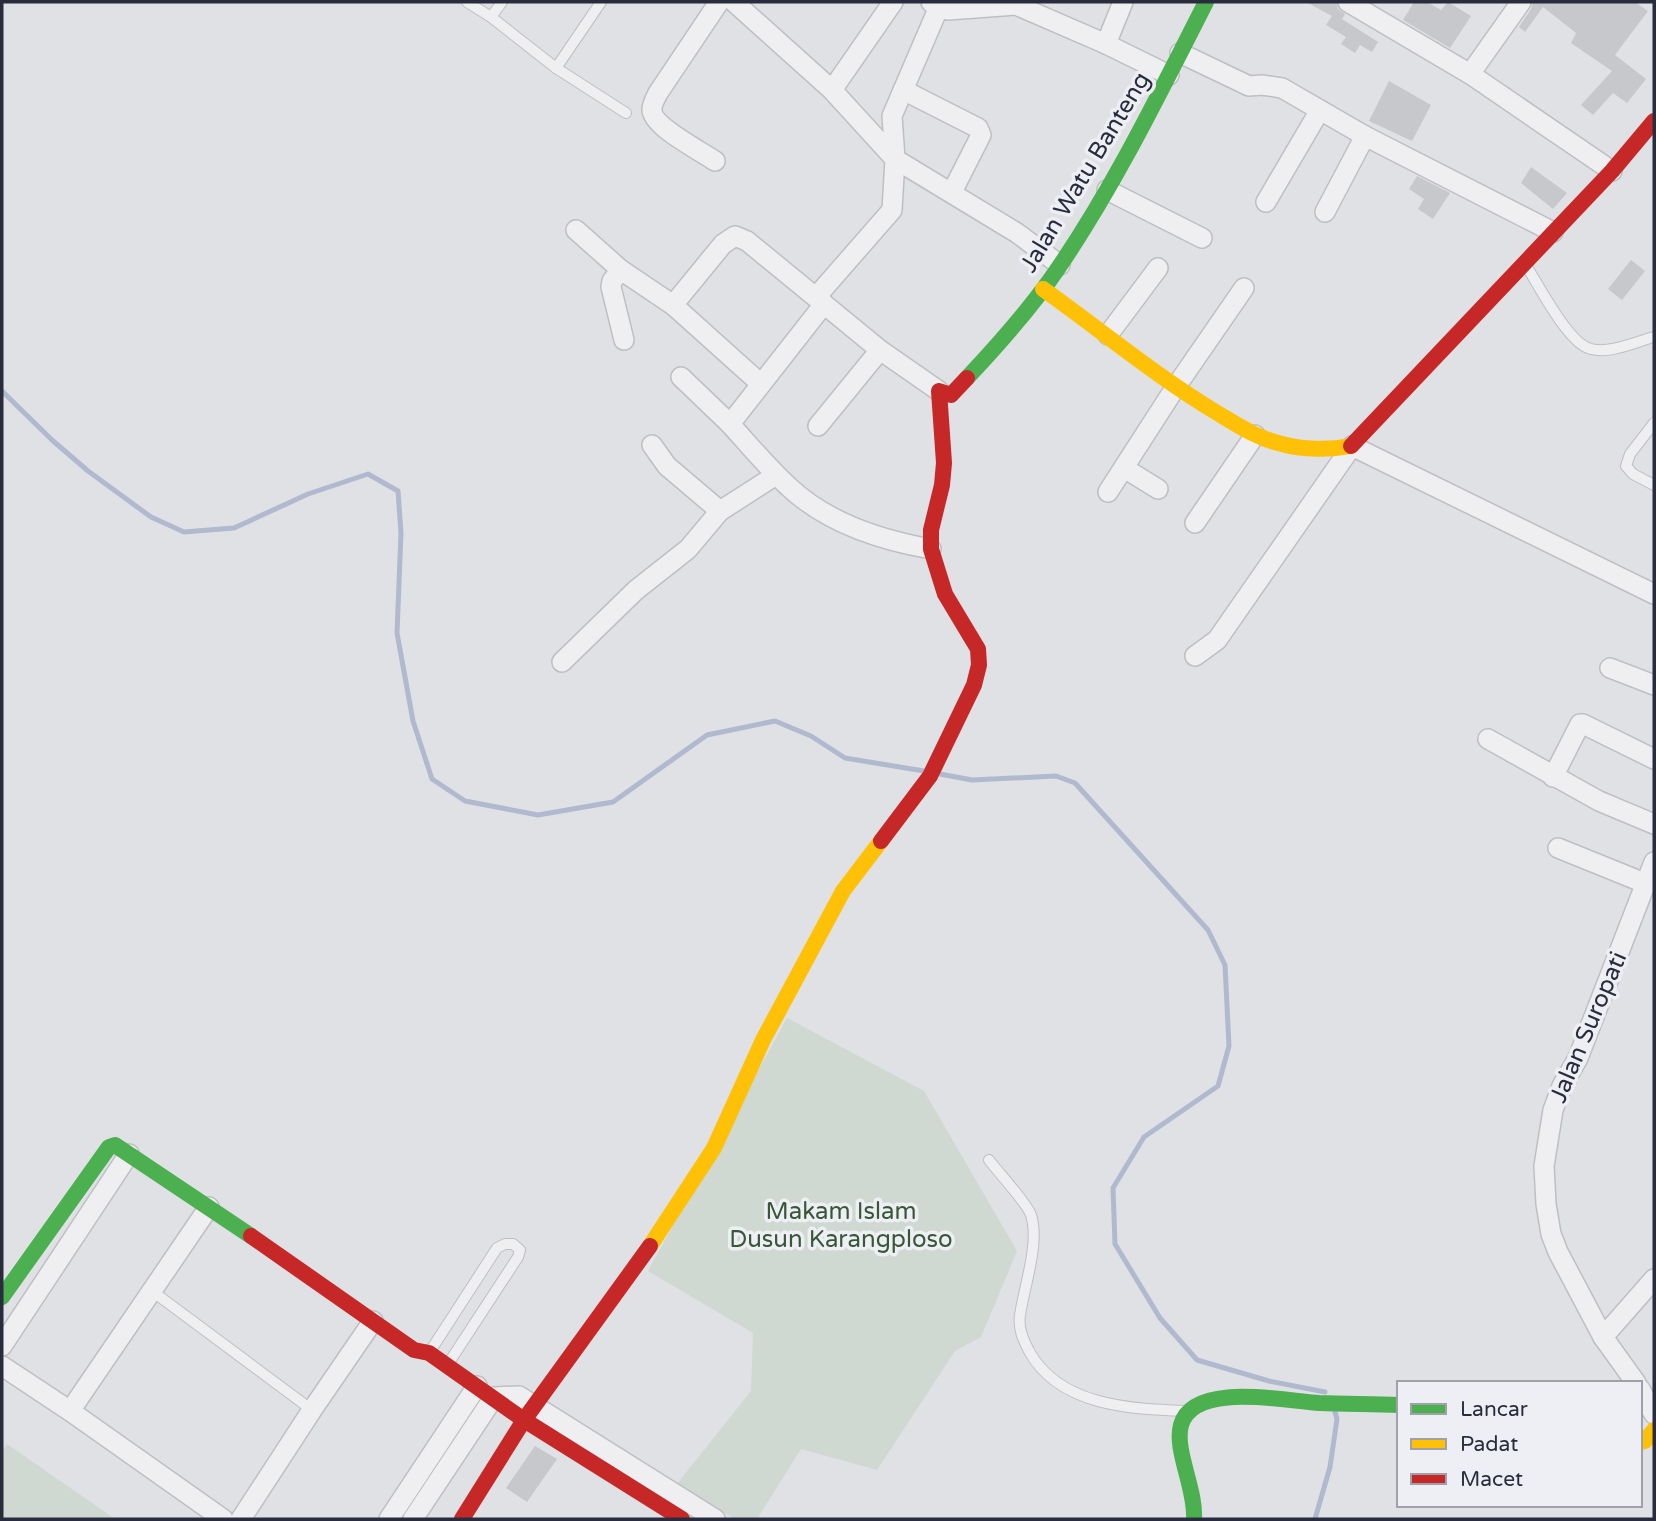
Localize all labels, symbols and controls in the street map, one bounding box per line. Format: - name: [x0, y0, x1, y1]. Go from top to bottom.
- street label: Jalan Watu Banteng: [1014, 67, 1157, 278]
- street label: Jalan Suropati: [1544, 947, 1633, 1107]
- park label: Makam Islam Dusun Karangploso: [729, 1197, 953, 1254]
- legend: [1397, 1381, 1642, 1507]
- text: Lancar: [1460, 1397, 1528, 1422]
- text: Padat: [1460, 1432, 1518, 1457]
- text: Macet: [1460, 1467, 1523, 1492]

